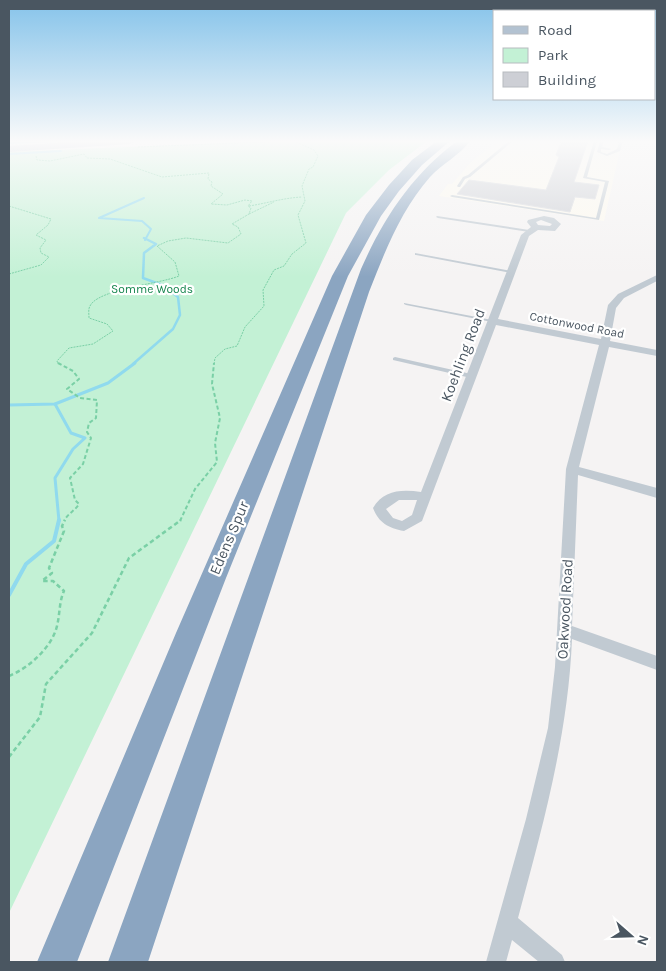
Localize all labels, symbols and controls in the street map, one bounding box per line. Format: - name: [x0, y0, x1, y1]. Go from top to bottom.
- legend: [493, 10, 656, 100]
- text: Road: [538, 21, 573, 39]
- text: Park: [538, 46, 568, 64]
- text: Building: [538, 71, 596, 89]
- park label: Somme Woods: [111, 282, 193, 296]
- street label: Koehling Road: [437, 306, 489, 404]
- street label: Cottonwood Road: [528, 309, 626, 341]
- street label: Edens Spur: [206, 498, 253, 577]
- street label: Oakwood Road: [553, 558, 577, 660]
- north arrow: [606, 911, 656, 961]
- text: N: [633, 933, 652, 948]

